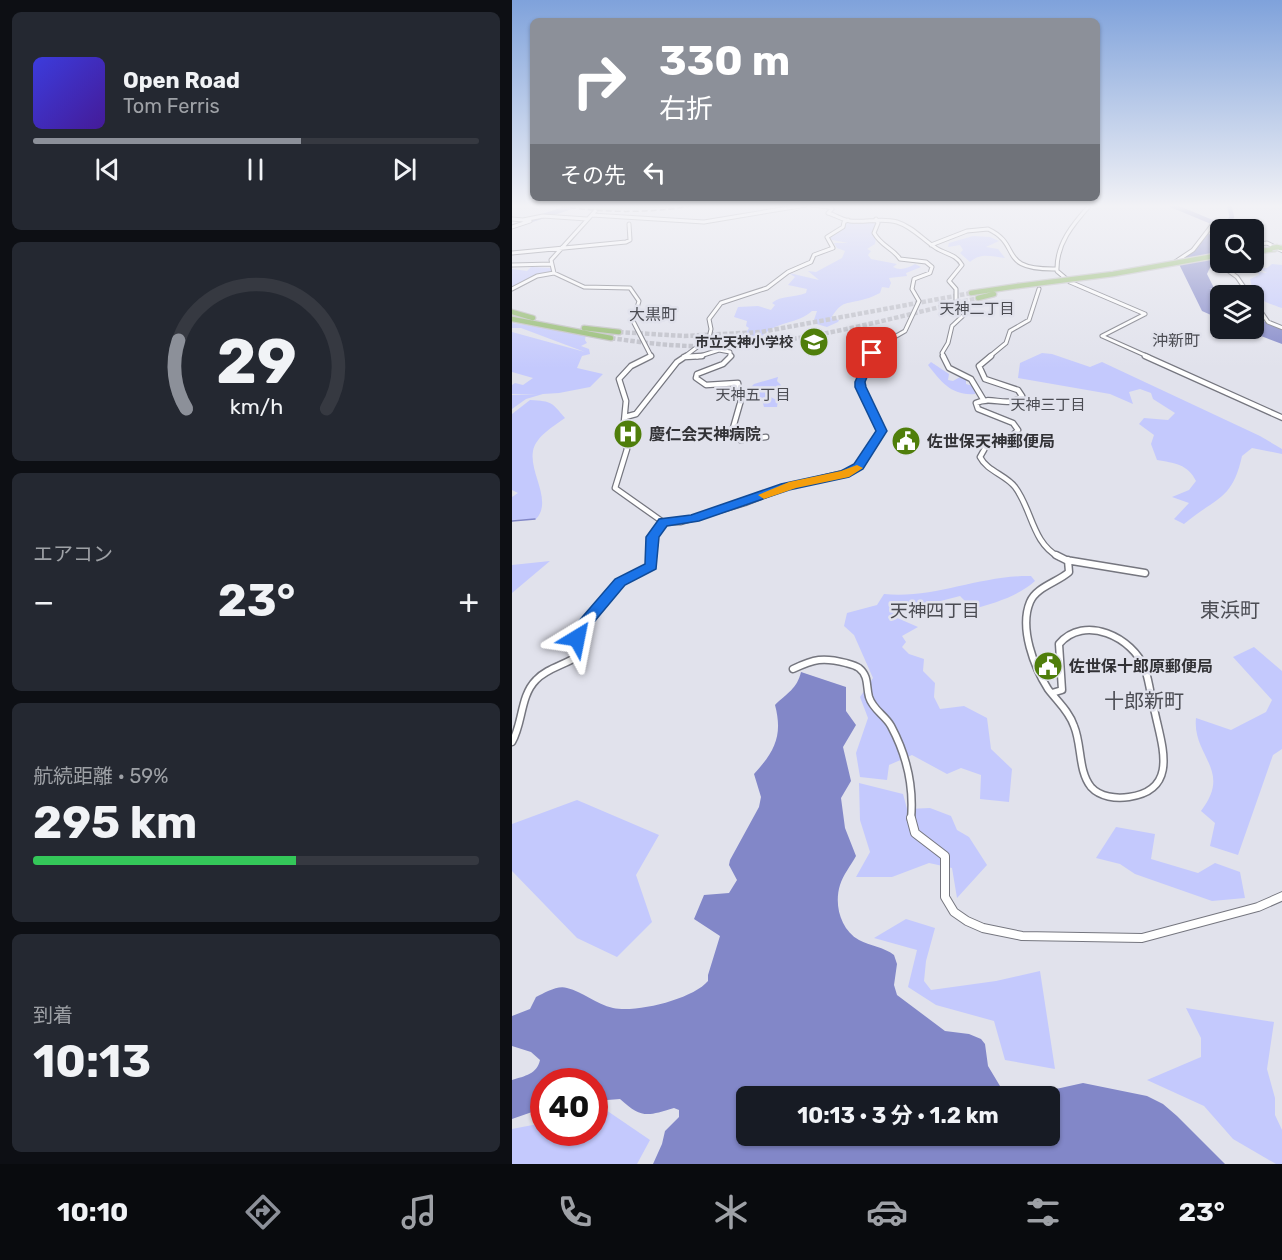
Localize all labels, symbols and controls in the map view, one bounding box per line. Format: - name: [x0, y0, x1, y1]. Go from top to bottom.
- text: 330 m: [659, 36, 790, 86]
- icon: right: [560, 42, 638, 120]
- text: Open Road: [123, 67, 240, 94]
- text: 右折: [659, 93, 713, 125]
- text: Tom Ferris: [123, 94, 220, 118]
- icon: previous: [91, 153, 124, 186]
- icon: pause: [239, 153, 272, 186]
- icon: next: [388, 153, 421, 186]
- icon: left: [638, 156, 671, 189]
- text: その先: [560, 162, 626, 189]
- map controls: [1210, 219, 1264, 339]
- button: search: [1210, 219, 1264, 273]
- button: layers: [1210, 285, 1264, 339]
- district label: 天神二丁目: [939, 300, 1015, 318]
- district label: 大黒町: [629, 305, 677, 324]
- text: 29: [216, 325, 296, 399]
- school or university icon: 市立天神小学校: [798, 326, 830, 358]
- pin: [846, 327, 897, 378]
- district label: 沖新町: [1152, 331, 1200, 350]
- place label: 市立天神小学校: [695, 334, 793, 351]
- icon: arrive: [855, 336, 888, 369]
- district label: 天神五丁目: [715, 386, 791, 404]
- text: km/h: [229, 394, 283, 419]
- district label: 天神三丁目: [1010, 396, 1086, 414]
- hospital icon: 慶仁会天神病院: [612, 418, 644, 450]
- place label: 慶仁会天神病院: [649, 425, 761, 444]
- public building icon: 佐世保天神郵便局: [890, 425, 922, 457]
- place label: 佐世保天神郵便局: [926, 432, 1055, 451]
- text: エアコン: [33, 542, 113, 566]
- text: 23°: [218, 574, 295, 627]
- text: −: [33, 582, 54, 621]
- text: +: [458, 582, 479, 621]
- district label: 東浜町: [1200, 598, 1260, 622]
- district label: 天神四丁目: [890, 600, 980, 622]
- position arrow: [545, 606, 609, 670]
- public building icon: 佐世保十郎原郵便局: [1032, 650, 1064, 682]
- place label: 佐世保十郎原郵便局: [1068, 657, 1213, 676]
- district label: 十郎新町: [1104, 689, 1184, 713]
- text: 航続距離 · 59%: [33, 764, 168, 788]
- text: 295 km: [33, 796, 197, 849]
- text: 到着: [33, 1003, 73, 1027]
- text: 10:13: [33, 1035, 151, 1088]
- speed limit sign: 40: [530, 1068, 608, 1146]
- text: 10:13 · 3 分 · 1.2 km: [797, 1102, 999, 1129]
- icon: directions: [242, 1191, 284, 1233]
- icon: music: [398, 1191, 440, 1233]
- icon: phone: [554, 1191, 596, 1233]
- icon: climate: [710, 1191, 752, 1233]
- icon: car: [866, 1191, 908, 1233]
- icon: filters: [1022, 1191, 1064, 1233]
- text: 10:10: [57, 1196, 128, 1228]
- text: 23°: [1178, 1196, 1225, 1228]

